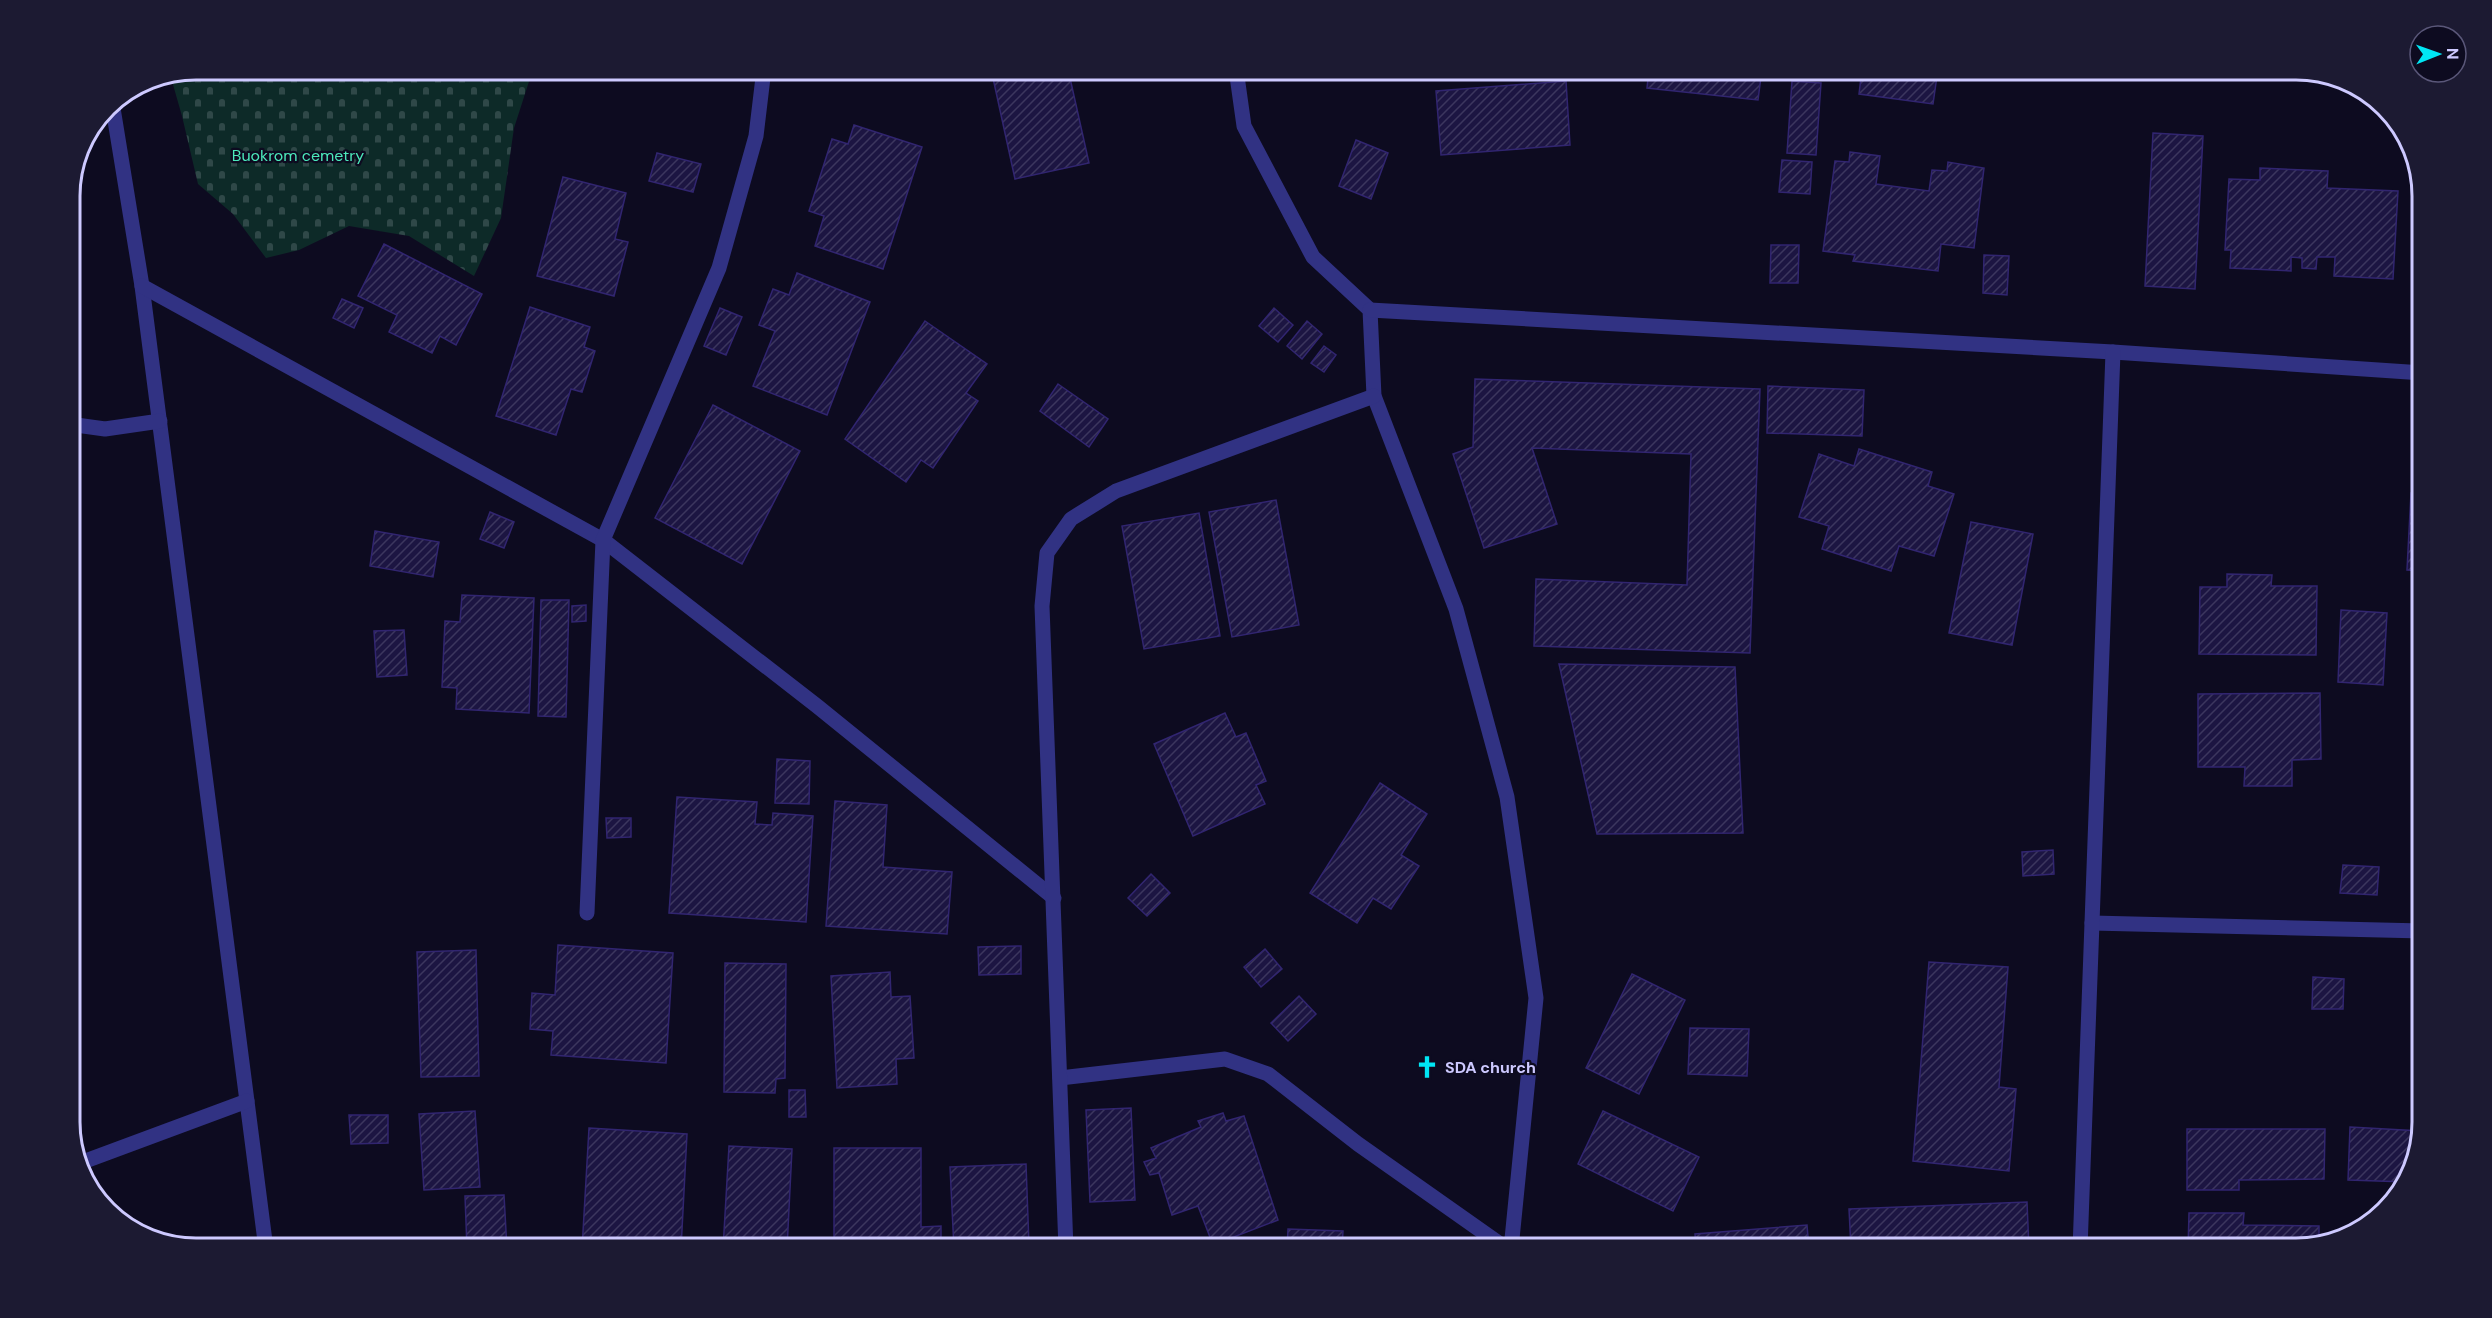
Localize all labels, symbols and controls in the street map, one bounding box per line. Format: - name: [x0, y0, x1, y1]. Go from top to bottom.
- north arrow: [2408, 24, 2468, 84]
- text: N: [2442, 48, 2463, 60]
- park label: Buokrom cemetry: [232, 145, 364, 166]
- church icon: SDA church: [1414, 1054, 1440, 1080]
- place label: SDA church: [1445, 1057, 1536, 1078]

